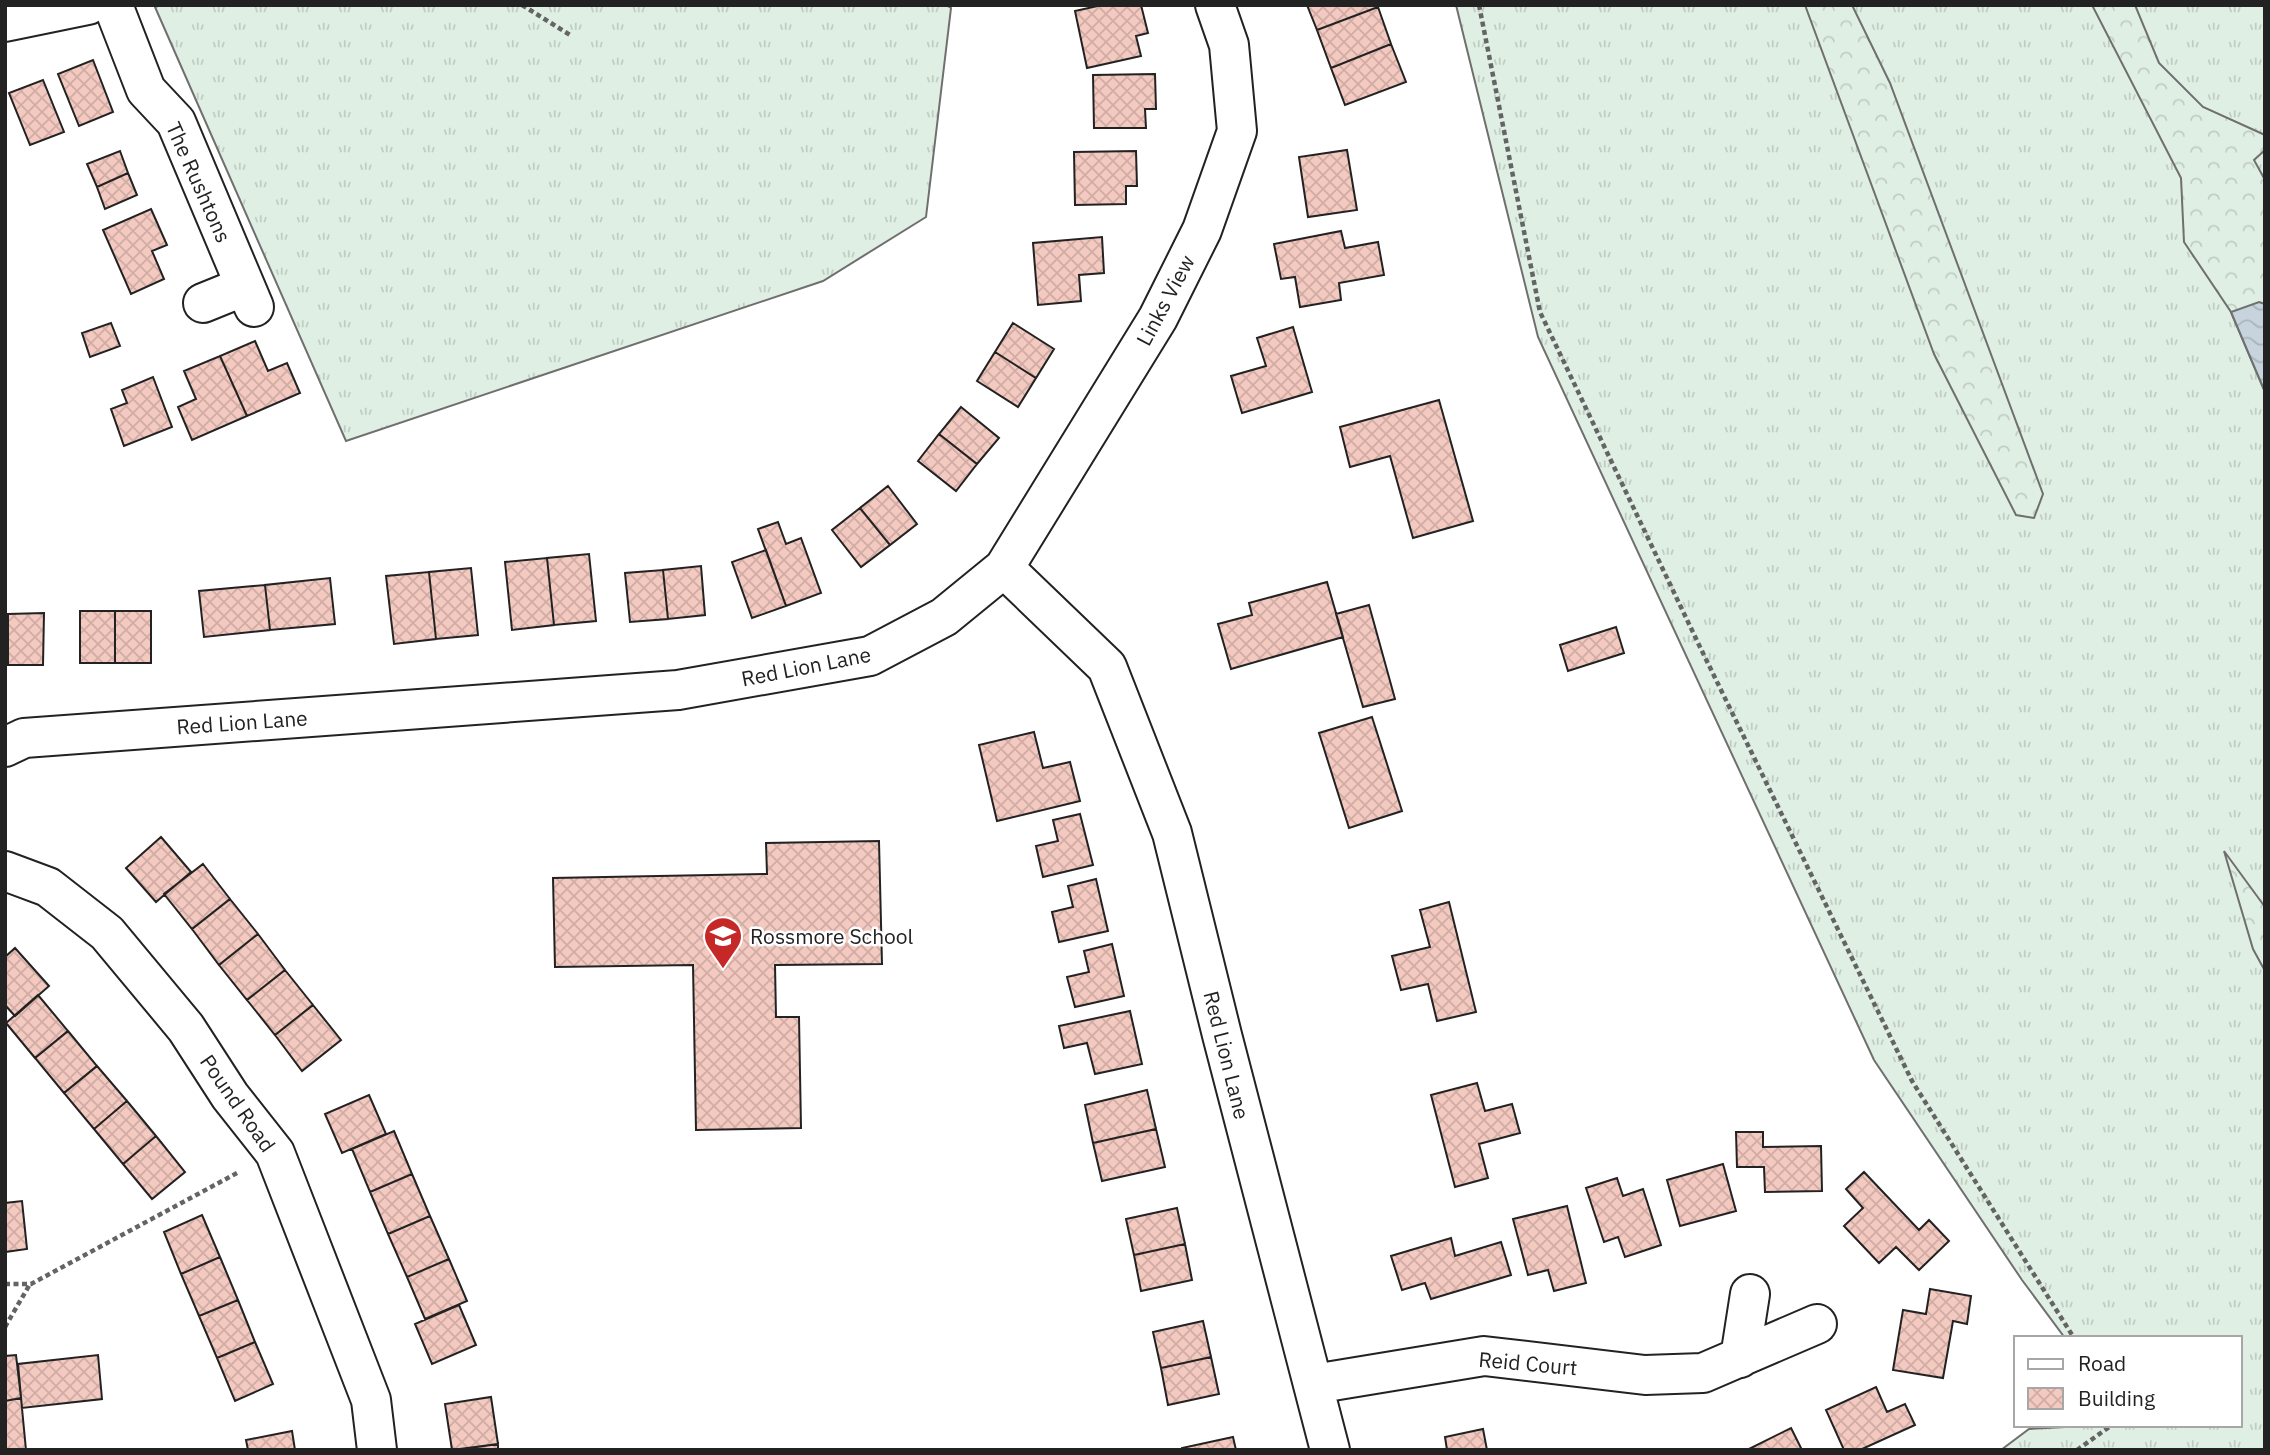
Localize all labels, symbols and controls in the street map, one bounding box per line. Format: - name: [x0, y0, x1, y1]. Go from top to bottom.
- street label: The Rushtons: [160, 117, 238, 247]
- street label: Links View: [1129, 250, 1201, 350]
- street label: Red Lion Lane: [739, 640, 873, 692]
- street label: Red Lion Lane: [175, 703, 309, 741]
- school or university icon: Rossmore School: [702, 915, 744, 970]
- place label: Rossmore School: [750, 922, 914, 950]
- street label: Red Lion Lane: [1198, 988, 1256, 1122]
- street label: Pound Road: [194, 1049, 282, 1157]
- legend: [2014, 1336, 2242, 1427]
- street label: Reid Court: [1477, 1345, 1579, 1381]
- text: Road: [2078, 1349, 2126, 1377]
- text: Building: [2078, 1384, 2155, 1412]

